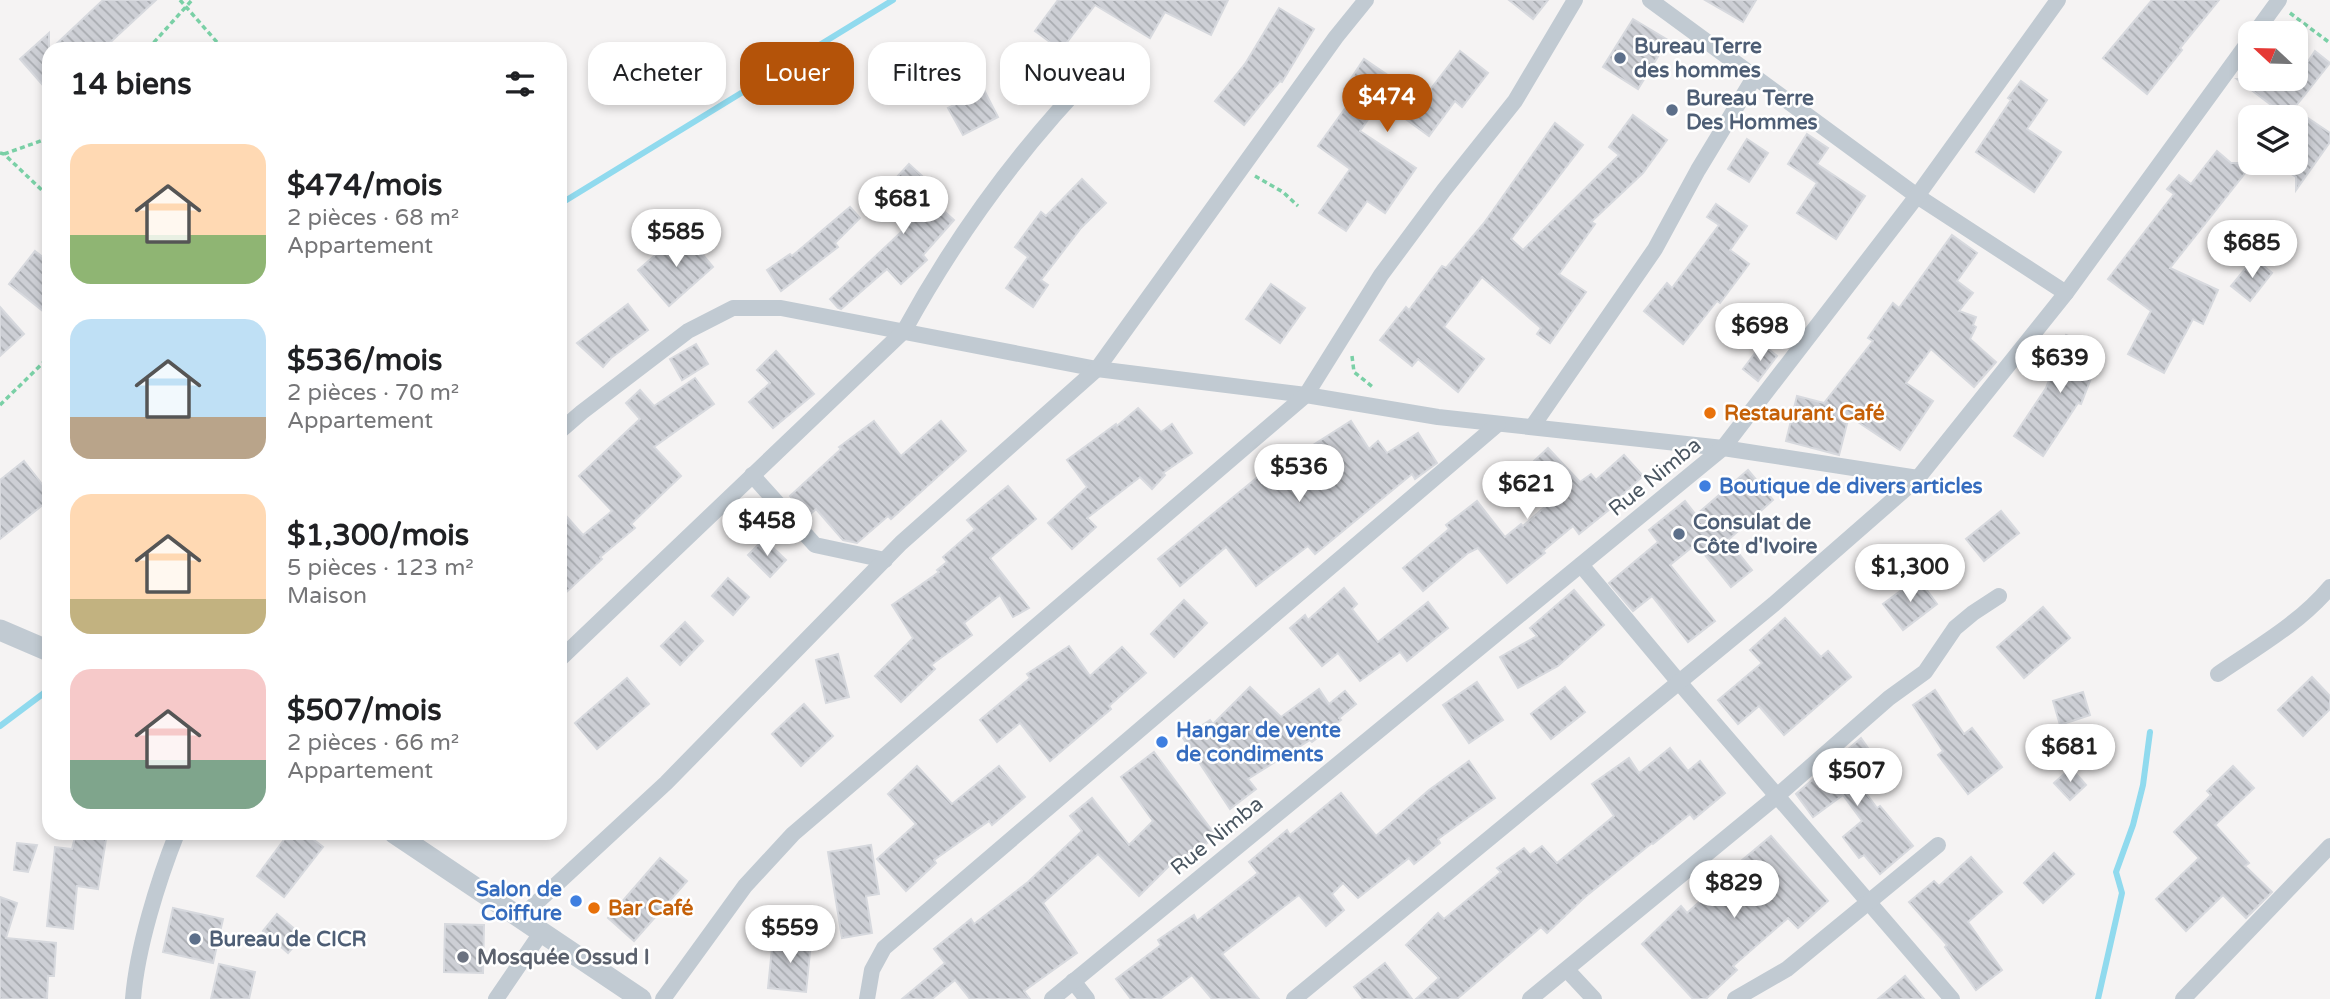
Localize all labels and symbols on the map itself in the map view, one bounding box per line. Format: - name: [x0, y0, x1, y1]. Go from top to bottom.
- north arrow: [2238, 21, 2308, 91]
- place label: Bureau Terre des hommes: [1634, 34, 1762, 83]
- marker: Bureau Terre des hommes: [1612, 50, 1628, 66]
- pin: $474: [1346, 74, 1428, 134]
- place label: Bureau Terre Des Hommes: [1686, 86, 1818, 135]
- marker: Bureau Terre Des Hommes: [1664, 102, 1680, 118]
- pin: $681: [862, 176, 944, 236]
- pin: $585: [635, 210, 717, 269]
- pin: $685: [2211, 220, 2293, 280]
- pin: $698: [1719, 304, 1801, 363]
- pin: $639: [2019, 336, 2101, 395]
- place label: Restaurant Café: [1724, 401, 1885, 426]
- marker: Restaurant Café: [1702, 405, 1718, 421]
- street label: Rue Nimba: [1604, 432, 1706, 522]
- pin: $536: [1258, 444, 1340, 504]
- pin: $621: [1486, 462, 1568, 521]
- place label: Boutique de divers articles: [1719, 474, 1983, 499]
- marker: Boutique de divers articles: [1697, 478, 1713, 494]
- pin: $458: [726, 498, 808, 558]
- place label: Consulat de Côte d'Ivoire: [1693, 510, 1818, 559]
- marker: Consulat de Côte d'Ivoire: [1671, 526, 1687, 542]
- pin: $1,300: [1853, 544, 1967, 604]
- place label: Hangar de vente de condiments: [1176, 718, 1341, 767]
- pin: $681: [2029, 724, 2111, 784]
- marker: Hangar de vente de condiments: [1154, 734, 1170, 750]
- pin: $507: [1816, 748, 1898, 808]
- street label: Rue Nimba: [1166, 791, 1268, 881]
- pin: $829: [1693, 860, 1775, 920]
- place label: Salon de Coiffure: [476, 877, 562, 926]
- marker: Salon de Coiffure: [568, 893, 584, 909]
- place label: Bar Café: [608, 896, 693, 921]
- marker: Bar Café: [586, 900, 602, 916]
- pin: $559: [749, 906, 831, 965]
- place label: Bureau de CICR: [209, 927, 367, 952]
- marker: Bureau de CICR: [187, 931, 203, 947]
- place label: Mosquée Ossud I: [477, 945, 650, 970]
- marker: Mosquée Ossud I: [455, 949, 471, 965]

